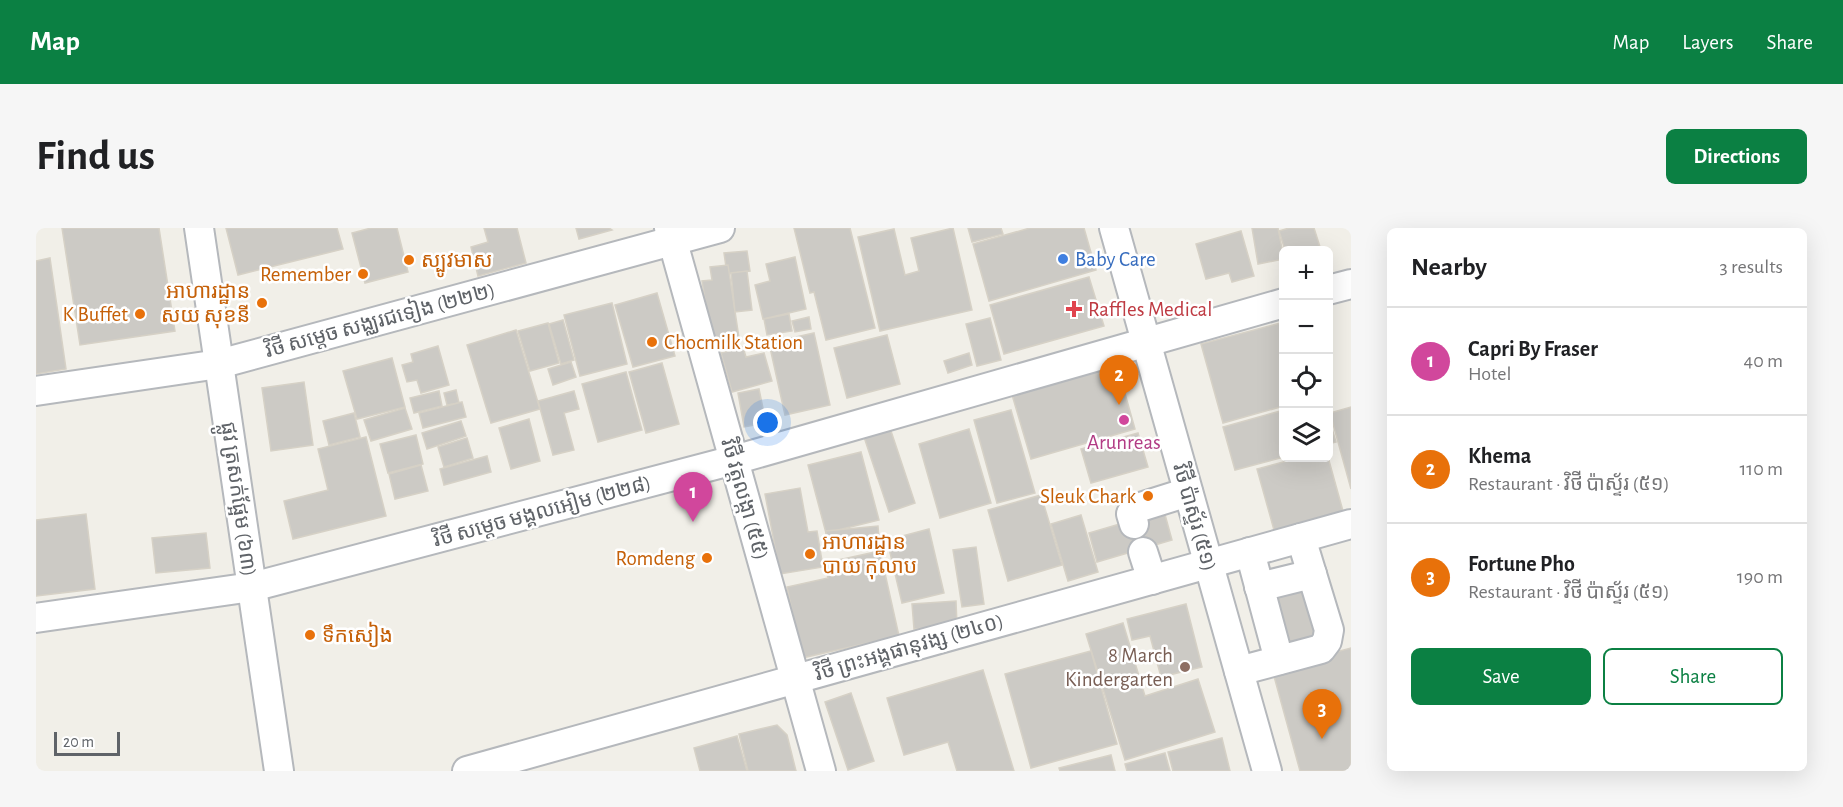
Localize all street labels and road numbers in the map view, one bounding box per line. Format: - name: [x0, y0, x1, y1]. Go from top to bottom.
- street label: វិថី សម្តេច សង្ឈរជទៀង (២២២): [261, 276, 498, 364]
- street label: ផ្លូវ ត្រសក់ផ្អែម (៦៣): [209, 420, 261, 579]
- street label: វិថី វត្តលង្កា (៥៥): [714, 434, 775, 563]
- street label: វិថី ប៉ាស្ទ័រ (៥១): [1166, 459, 1223, 574]
- street label: វិថី សម្តេច មង្គលអៀម (២២៨): [429, 468, 654, 553]
- street label: វិថី ព្រះអង្គផានុវង្ស (២៤០): [811, 608, 1007, 687]

